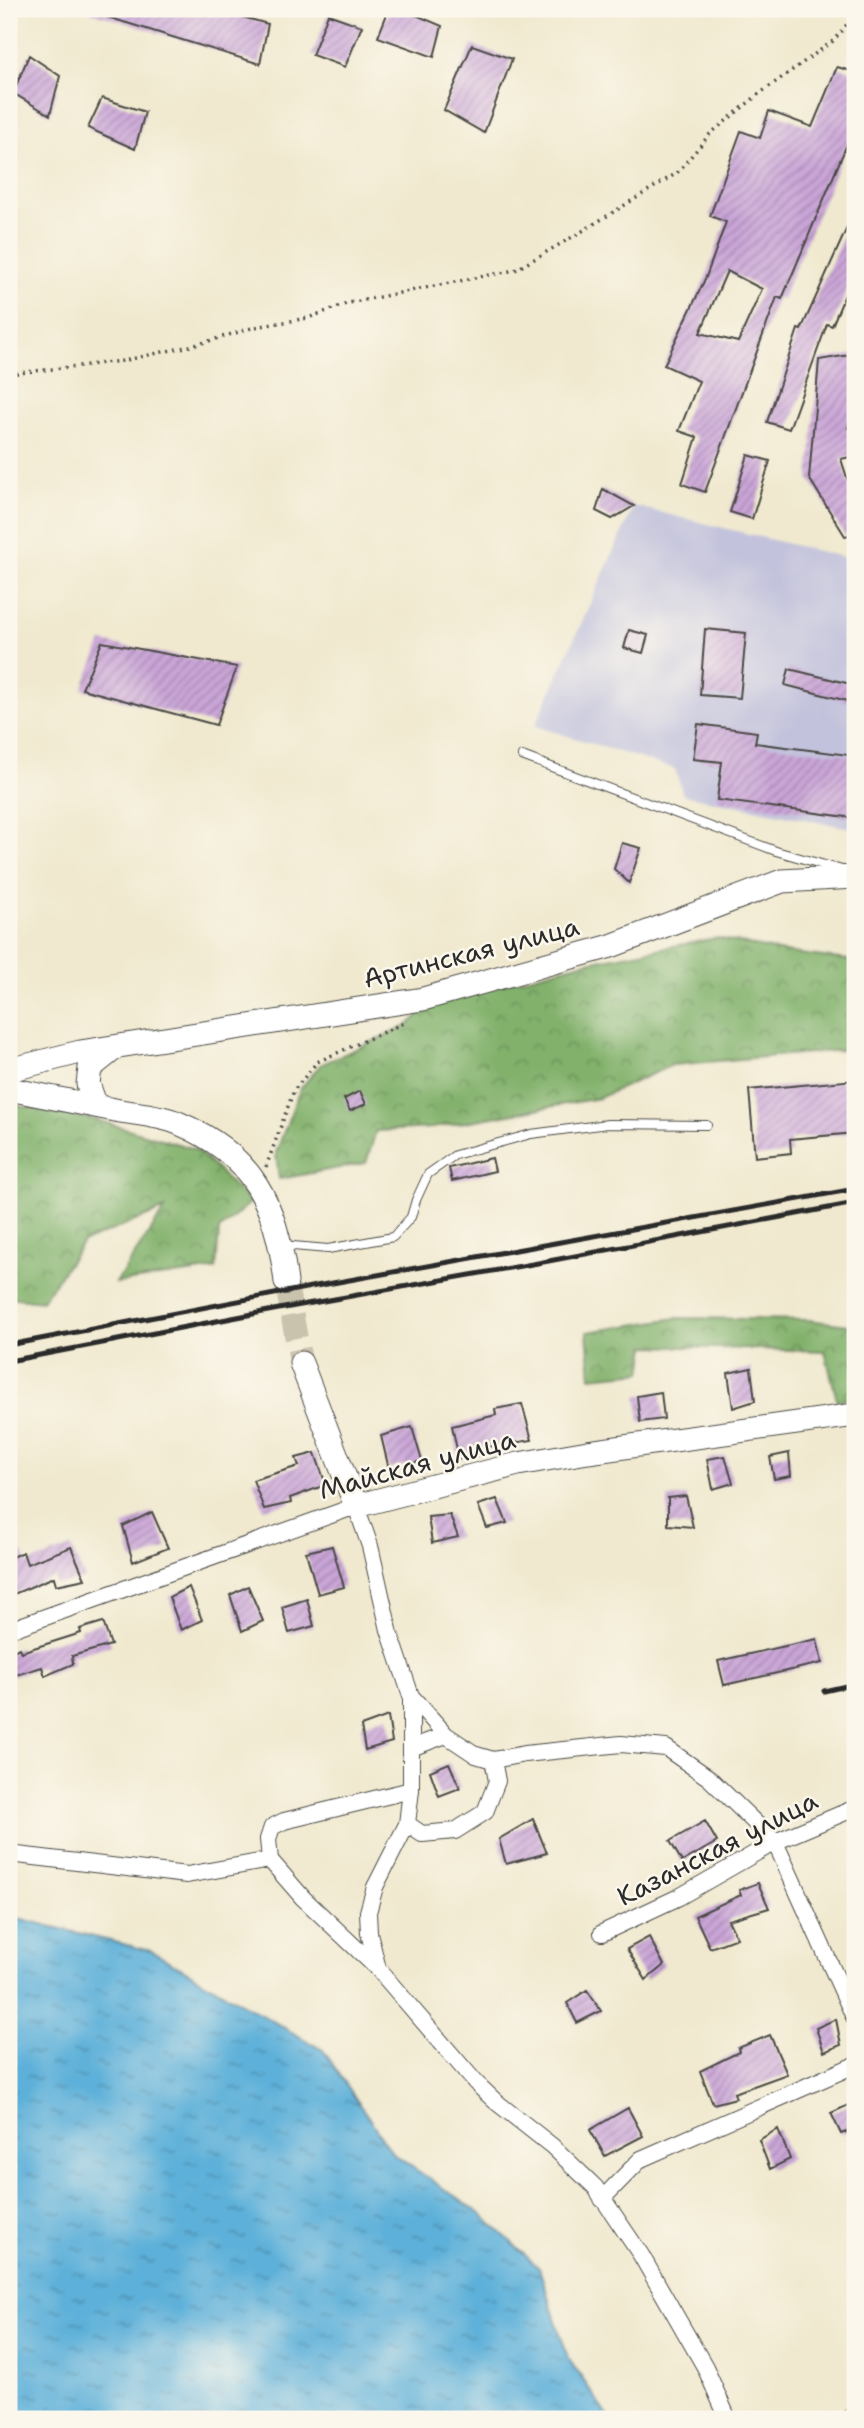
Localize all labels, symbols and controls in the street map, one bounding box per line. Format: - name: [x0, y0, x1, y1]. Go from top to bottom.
- street label: Артинская улица: [359, 908, 583, 996]
- street label: Майская улица: [315, 1421, 519, 1507]
- street label: Казанская улица: [611, 1782, 823, 1914]

